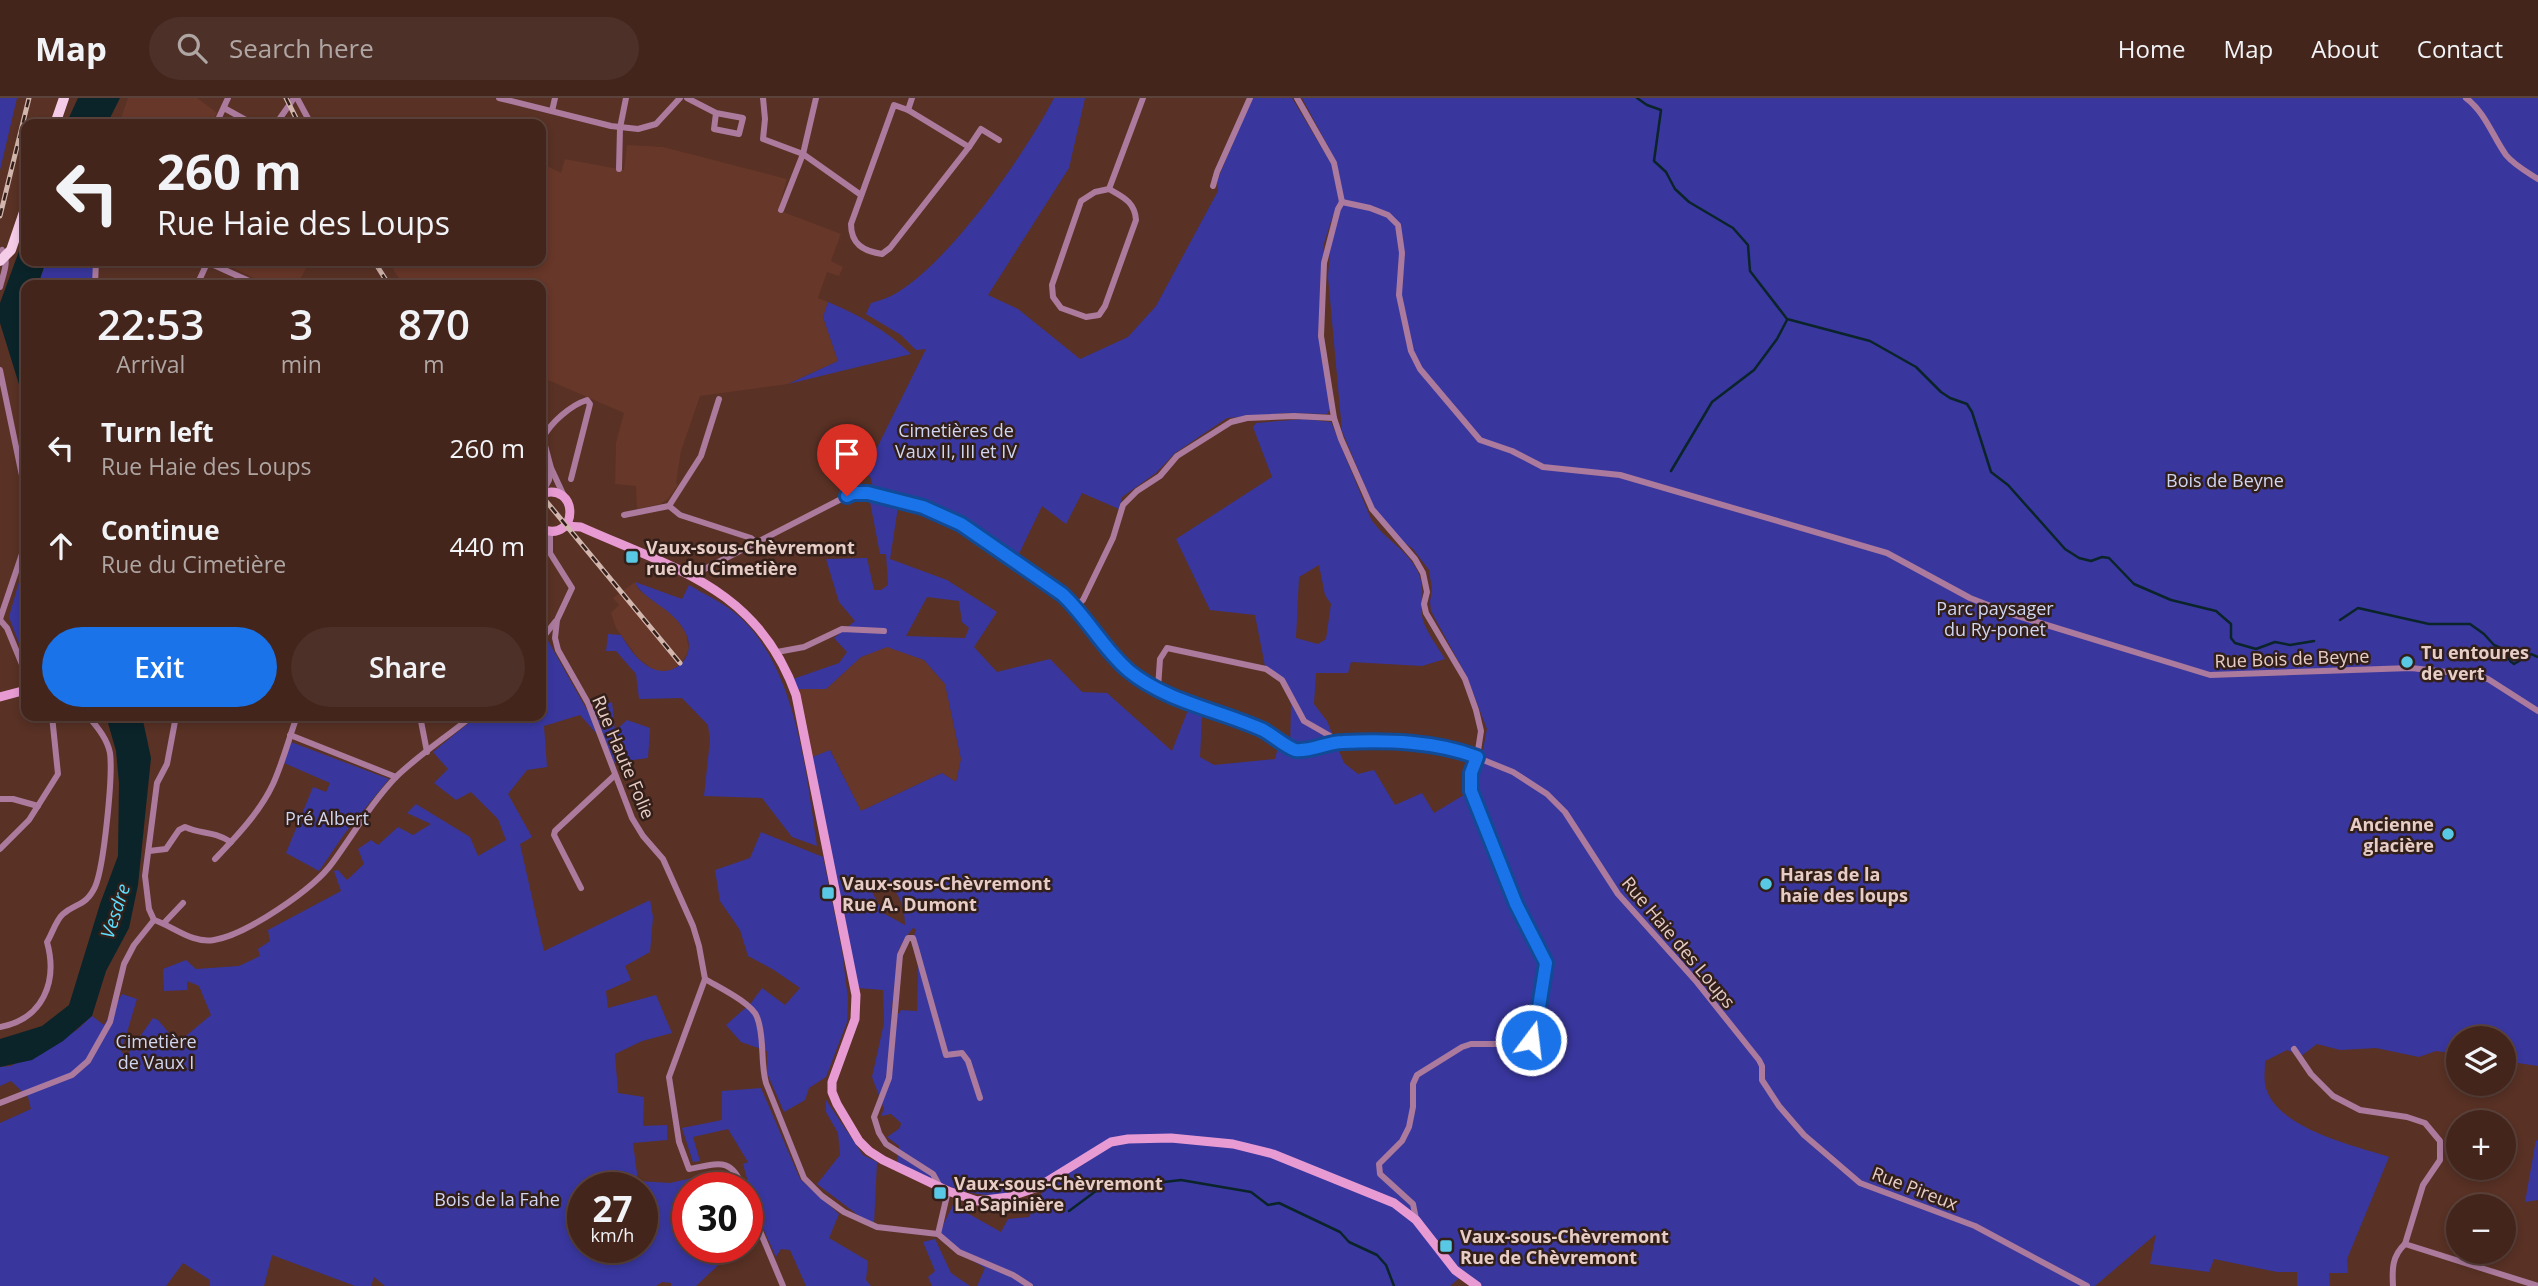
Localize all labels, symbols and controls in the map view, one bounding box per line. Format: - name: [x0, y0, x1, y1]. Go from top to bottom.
- search box: [149, 17, 639, 80]
- text: Map: [35, 26, 107, 71]
- icon: search: [173, 29, 211, 67]
- text: Search here: [229, 30, 374, 66]
- text: Home: [2118, 32, 2186, 65]
- text: Map: [2224, 32, 2273, 65]
- text: About: [2311, 32, 2379, 65]
- text: Contact: [2417, 32, 2503, 65]
- text: 260 m: [157, 138, 302, 204]
- icon: left: [42, 147, 133, 238]
- text: Rue Haie des Loups: [157, 201, 450, 244]
- text: 22:53: [97, 295, 205, 352]
- text: 3: [289, 295, 313, 352]
- text: 870: [398, 295, 470, 352]
- text: Arrival: [116, 348, 185, 380]
- text: min: [281, 348, 322, 380]
- text: m: [423, 348, 445, 380]
- text: Turn left: [101, 414, 213, 450]
- park label: Cimetières de Vaux II, III et IV: [895, 418, 1017, 463]
- pin: [817, 424, 877, 496]
- icon: left: [42, 429, 80, 467]
- text: 260 m: [450, 430, 525, 466]
- icon: arrive: [828, 435, 866, 473]
- text: Rue Haie des Loups: [101, 450, 312, 482]
- park label: Bois de Beyne: [2166, 468, 2284, 492]
- text: Continue: [101, 512, 220, 548]
- icon: ahead: [42, 527, 80, 565]
- text: 440 m: [450, 528, 525, 564]
- place label: Vaux-sous-Chèvremont rue du Cimetière: [646, 535, 855, 580]
- text: Rue du Cimetière: [101, 548, 286, 580]
- marker: Vaux-sous-Chèvremont rue du Cimetière: [624, 549, 640, 565]
- park label: Parc paysager du Ry-ponet: [1936, 596, 2054, 641]
- button: Exit: [42, 627, 277, 707]
- button: Share: [291, 627, 525, 707]
- place label: Tu entoures de vert: [2421, 640, 2529, 685]
- street label: Rue Bois de Beyne: [2214, 643, 2370, 673]
- marker: Tu entoures de vert: [2399, 654, 2415, 670]
- street label: Rue Haute Folie: [587, 692, 661, 822]
- park label: Pré Albert: [285, 806, 369, 830]
- place label: Ancienne glacière: [2350, 812, 2434, 857]
- marker: Ancienne glacière: [2440, 826, 2456, 842]
- place label: Haras de la haie des loups: [1780, 862, 1908, 907]
- place label: Vaux-sous-Chèvremont Rue A. Dumont: [842, 871, 1051, 916]
- street label: Rue Haie des Loups: [1617, 871, 1741, 1013]
- marker: Haras de la haie des loups: [1758, 876, 1774, 892]
- water label: Vesdre: [94, 880, 136, 942]
- marker: Vaux-sous-Chèvremont Rue A. Dumont: [820, 885, 836, 901]
- position arrow: [1494, 1003, 1568, 1077]
- map controls: [2446, 1026, 2516, 1264]
- button: layers: [2446, 1026, 2516, 1096]
- park label: Cimetière de Vaux I: [115, 1029, 197, 1074]
- button: +: [2446, 1110, 2516, 1180]
- street label: Rue Pireux: [1869, 1161, 1962, 1216]
- place label: Vaux-sous-Chèvremont La Sapinière: [954, 1171, 1163, 1216]
- speed limit sign: 30: [672, 1172, 763, 1263]
- text: 27: [592, 1185, 633, 1232]
- marker: Vaux-sous-Chèvremont La Sapinière: [932, 1185, 948, 1201]
- park label: Bois de la Fahe: [434, 1187, 560, 1211]
- button: −: [2446, 1194, 2516, 1264]
- text: km/h: [591, 1223, 634, 1247]
- place label: Vaux-sous-Chèvremont Rue de Chèvremont: [1460, 1224, 1669, 1269]
- marker: Vaux-sous-Chèvremont Rue de Chèvremont: [1438, 1238, 1454, 1254]

